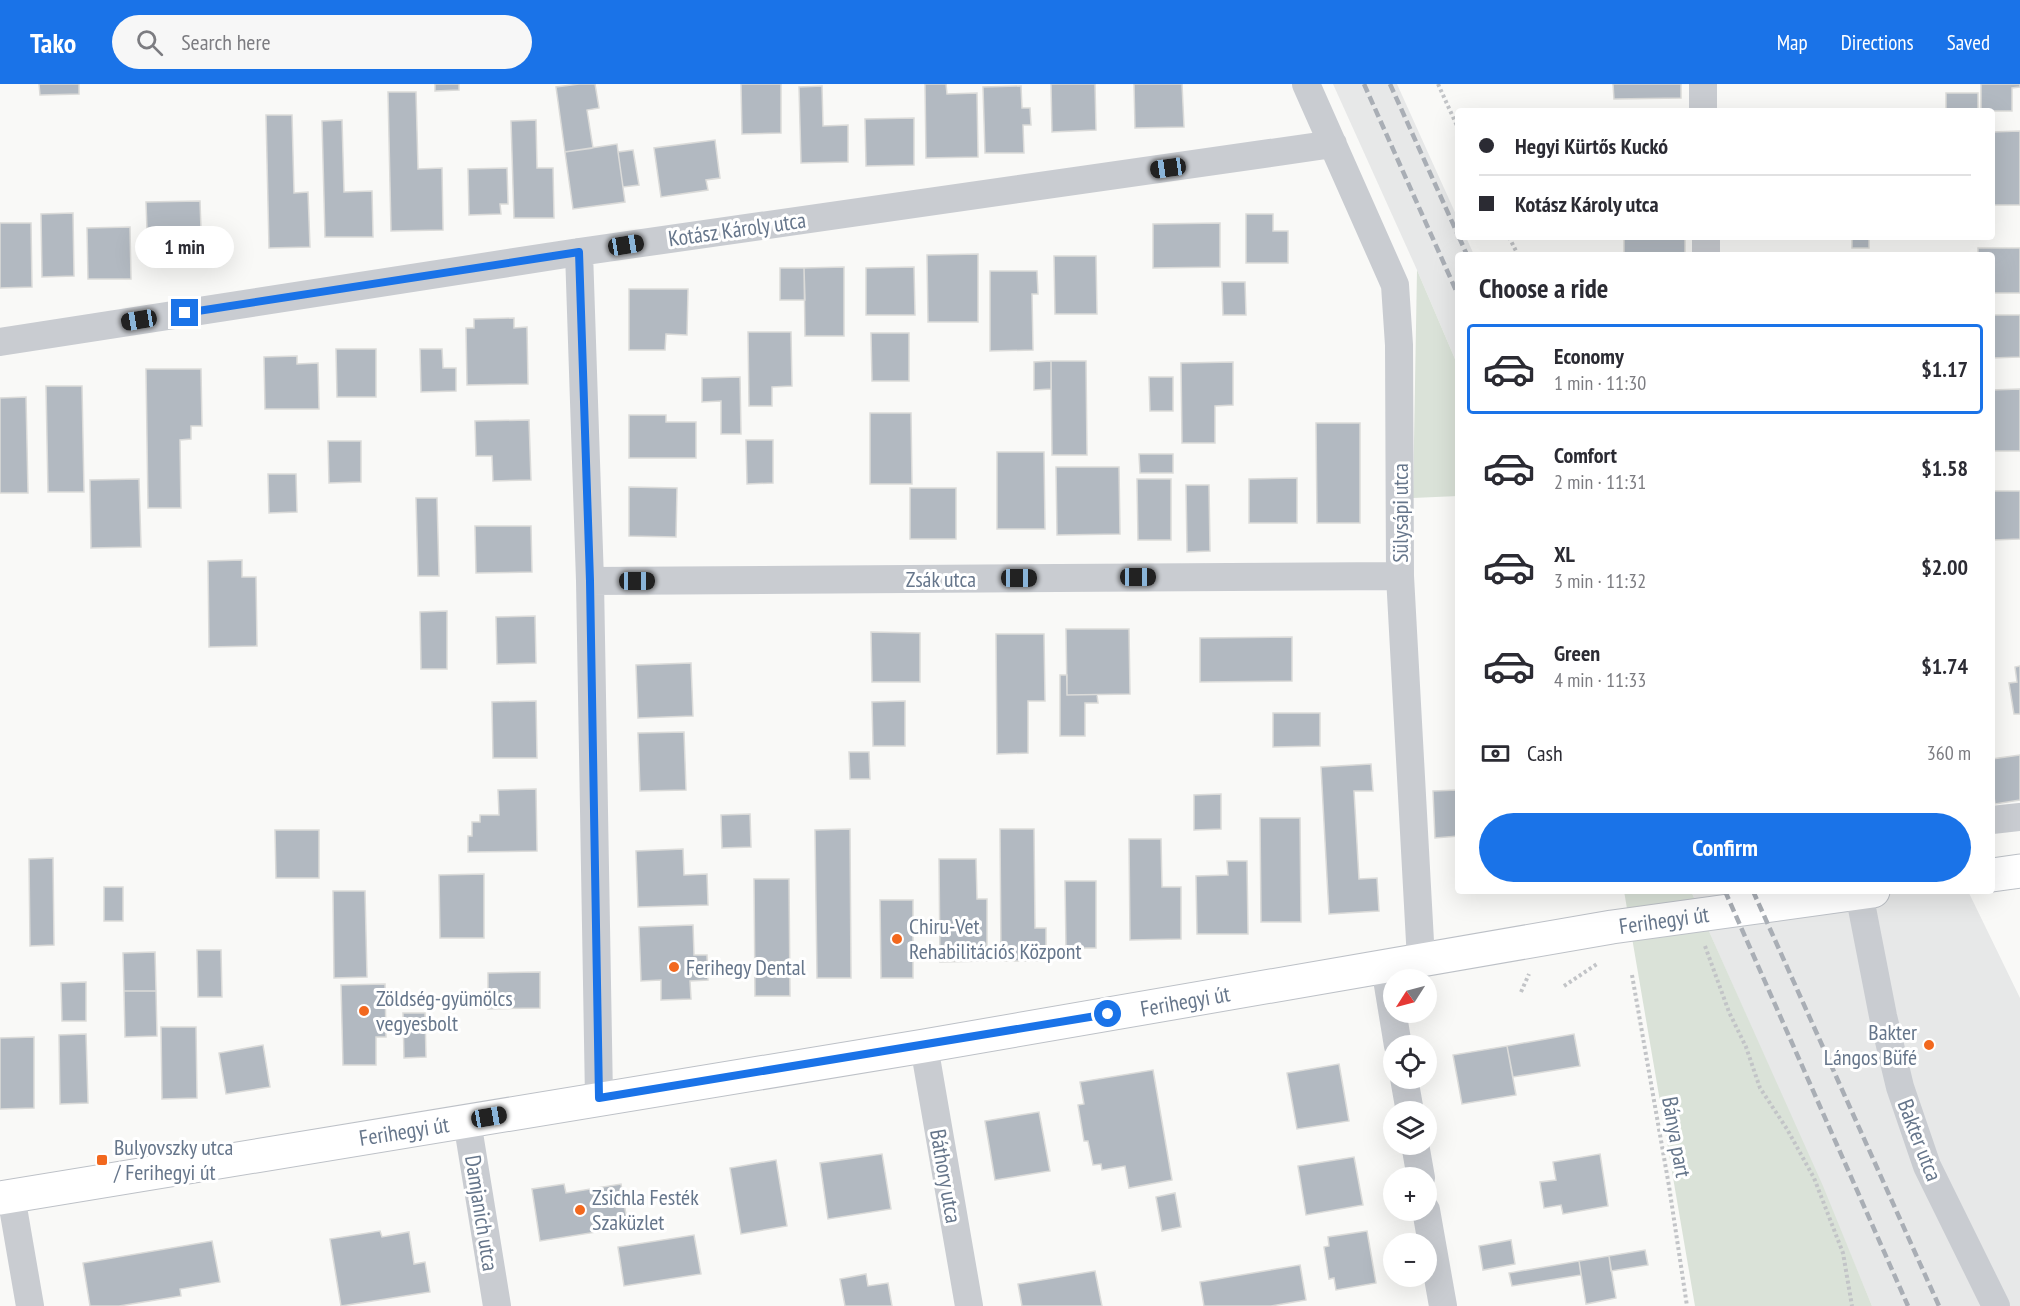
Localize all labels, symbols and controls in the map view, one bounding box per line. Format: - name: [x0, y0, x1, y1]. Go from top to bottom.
- search box: [112, 15, 532, 69]
- text: Tako: [30, 24, 76, 61]
- icon: search: [133, 26, 166, 59]
- text: Search here: [181, 28, 271, 56]
- text: Map: [1777, 29, 1808, 56]
- text: Directions: [1841, 29, 1914, 56]
- text: Saved: [1947, 29, 1990, 56]
- text: Hegyi Kürtős Kuckó: [1515, 132, 1668, 160]
- car: [1149, 157, 1187, 179]
- text: Kotász Károly utca: [1515, 190, 1659, 218]
- street label: Kotász Károly utca: [666, 205, 808, 253]
- callout: 1 min: [136, 226, 234, 268]
- car: [607, 233, 645, 257]
- text: 1 min: [164, 234, 205, 260]
- text: Choose a ride: [1479, 271, 1608, 305]
- route end: [171, 299, 198, 326]
- car: [120, 308, 158, 332]
- icon: car: [1482, 342, 1536, 396]
- text: Economy: [1554, 342, 1624, 370]
- text: $1.17: [1921, 355, 1968, 383]
- text: 1 min · 11:30: [1554, 370, 1646, 396]
- icon: car: [1482, 441, 1536, 495]
- text: Comfort: [1554, 441, 1617, 469]
- text: $1.58: [1921, 454, 1968, 482]
- street label: Sülysápi utca: [1386, 463, 1414, 563]
- text: 2 min · 11:31: [1554, 469, 1646, 495]
- icon: car: [1482, 540, 1536, 594]
- text: XL: [1554, 540, 1575, 568]
- text: $2.00: [1921, 553, 1968, 581]
- street label: Zsák utca: [906, 565, 976, 593]
- car: [1120, 568, 1156, 586]
- text: 3 min · 11:32: [1554, 568, 1646, 594]
- car: [1001, 569, 1037, 587]
- car: [619, 572, 655, 590]
- icon: car: [1482, 639, 1536, 693]
- text: Green: [1554, 639, 1600, 667]
- text: $1.74: [1921, 652, 1968, 680]
- text: 4 min · 11:33: [1554, 667, 1646, 693]
- icon: cash: [1479, 737, 1512, 770]
- text: Cash: [1527, 739, 1563, 767]
- text: 360 m: [1927, 740, 1971, 766]
- button: Confirm: [1479, 813, 1971, 882]
- street label: Ferihegyi út: [1617, 900, 1711, 940]
- place label: Chiru-Vet Rehabilitációs Központ: [909, 912, 1081, 965]
- marker: Chiru-Vet Rehabilitációs Központ: [890, 932, 904, 946]
- place label: Ferihegy Dental: [686, 953, 807, 981]
- marker: Ferihegy Dental: [667, 960, 681, 974]
- north arrow: [1383, 969, 1437, 1023]
- map controls: [1383, 969, 1437, 1287]
- street label: Ferihegyi út: [1138, 979, 1232, 1023]
- place label: Zöldség-gyümölcs vegyesbolt: [376, 984, 513, 1037]
- route start: [1094, 1000, 1121, 1027]
- marker: Zöldség-gyümölcs vegyesbolt: [357, 1004, 371, 1018]
- place label: Bakter Lángos Büfé: [1824, 1018, 1917, 1071]
- button: locate: [1383, 1035, 1437, 1089]
- marker: Bakter Lángos Büfé: [1922, 1038, 1936, 1052]
- street label: Bánya part: [1656, 1094, 1698, 1180]
- street label: Bakter utca: [1892, 1095, 1948, 1185]
- button: layers: [1383, 1101, 1437, 1155]
- car: [470, 1105, 508, 1129]
- street label: Ferihegyi út: [357, 1110, 451, 1152]
- street label: Báthory utca: [924, 1127, 968, 1225]
- place label: Bulyovszky utca / Ferihegyi út: [113, 1133, 233, 1186]
- marker: Bulyovszky utca / Ferihegyi út: [95, 1153, 109, 1167]
- street label: Damjanich utca: [459, 1153, 505, 1273]
- button: +: [1383, 1167, 1437, 1221]
- place label: Zsichla Festék Szaküzlet: [592, 1183, 699, 1236]
- marker: Zsichla Festék Szaküzlet: [573, 1203, 587, 1217]
- button: −: [1383, 1233, 1437, 1287]

